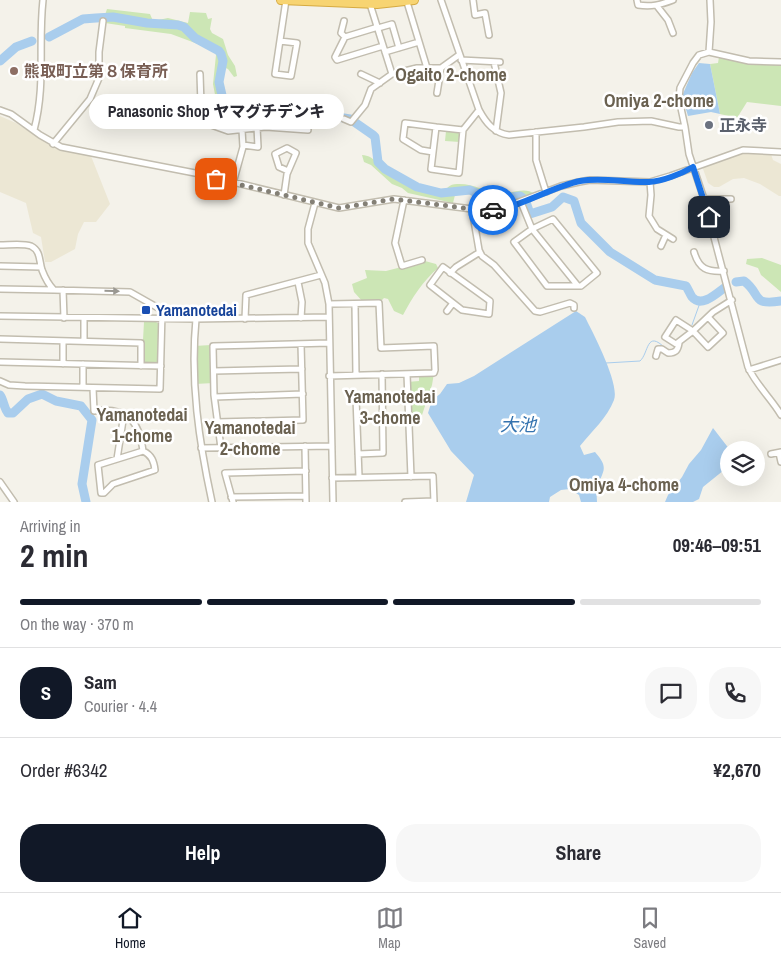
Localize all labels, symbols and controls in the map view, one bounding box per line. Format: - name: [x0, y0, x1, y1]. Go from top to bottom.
- place label: 熊取町立第８保育所: [24, 60, 168, 82]
- district label: Ogaito 2-chome: [395, 62, 507, 87]
- marker: 熊取町立第８保育所: [8, 65, 20, 77]
- district label: Omiya 2-chome: [604, 88, 714, 113]
- callout: Panasonic Shop ヤマグチデンキ: [89, 94, 344, 129]
- text: Panasonic Shop ヤマグチデンキ: [108, 100, 325, 122]
- place label: 正永寺: [719, 114, 767, 136]
- marker: 正永寺: [703, 119, 715, 131]
- pin: [195, 158, 237, 200]
- icon: bag: [202, 165, 230, 193]
- courier: [468, 185, 518, 235]
- icon: car: [479, 196, 507, 224]
- pin: [688, 196, 730, 238]
- icon: home: [695, 203, 723, 231]
- one-way arrow: [104, 287, 120, 295]
- place label: Yamanotedai: [156, 299, 237, 321]
- marker: Yamanotedai: [140, 304, 152, 316]
- district label: Yamanotedai 3-chome: [344, 384, 436, 430]
- district label: Yamanotedai 1-chome: [96, 402, 188, 448]
- water label: 大池: [500, 412, 538, 437]
- district label: Yamanotedai 2-chome: [204, 415, 296, 461]
- map controls: [720, 441, 765, 486]
- button: layers: [720, 441, 765, 486]
- district label: Omiya 4-chome: [569, 472, 679, 497]
- text: Arriving in: [20, 515, 81, 537]
- text: 09:46–09:51: [673, 532, 761, 558]
- text: 2 min: [20, 534, 89, 577]
- text: On the way · 370 m: [20, 613, 134, 635]
- button: chat: [645, 667, 697, 719]
- button: phone: [709, 667, 761, 719]
- text: Sam: [84, 669, 117, 695]
- text: S: [41, 680, 51, 706]
- text: Courier · 4.4: [84, 695, 157, 717]
- text: Order #6342: [20, 757, 107, 783]
- text: ¥2,670: [713, 757, 761, 783]
- button: Help: [20, 824, 386, 882]
- button: Share: [396, 824, 761, 882]
- tab: Home: [115, 904, 146, 952]
- tab: Map: [376, 904, 404, 952]
- tab: Saved: [633, 904, 666, 952]

